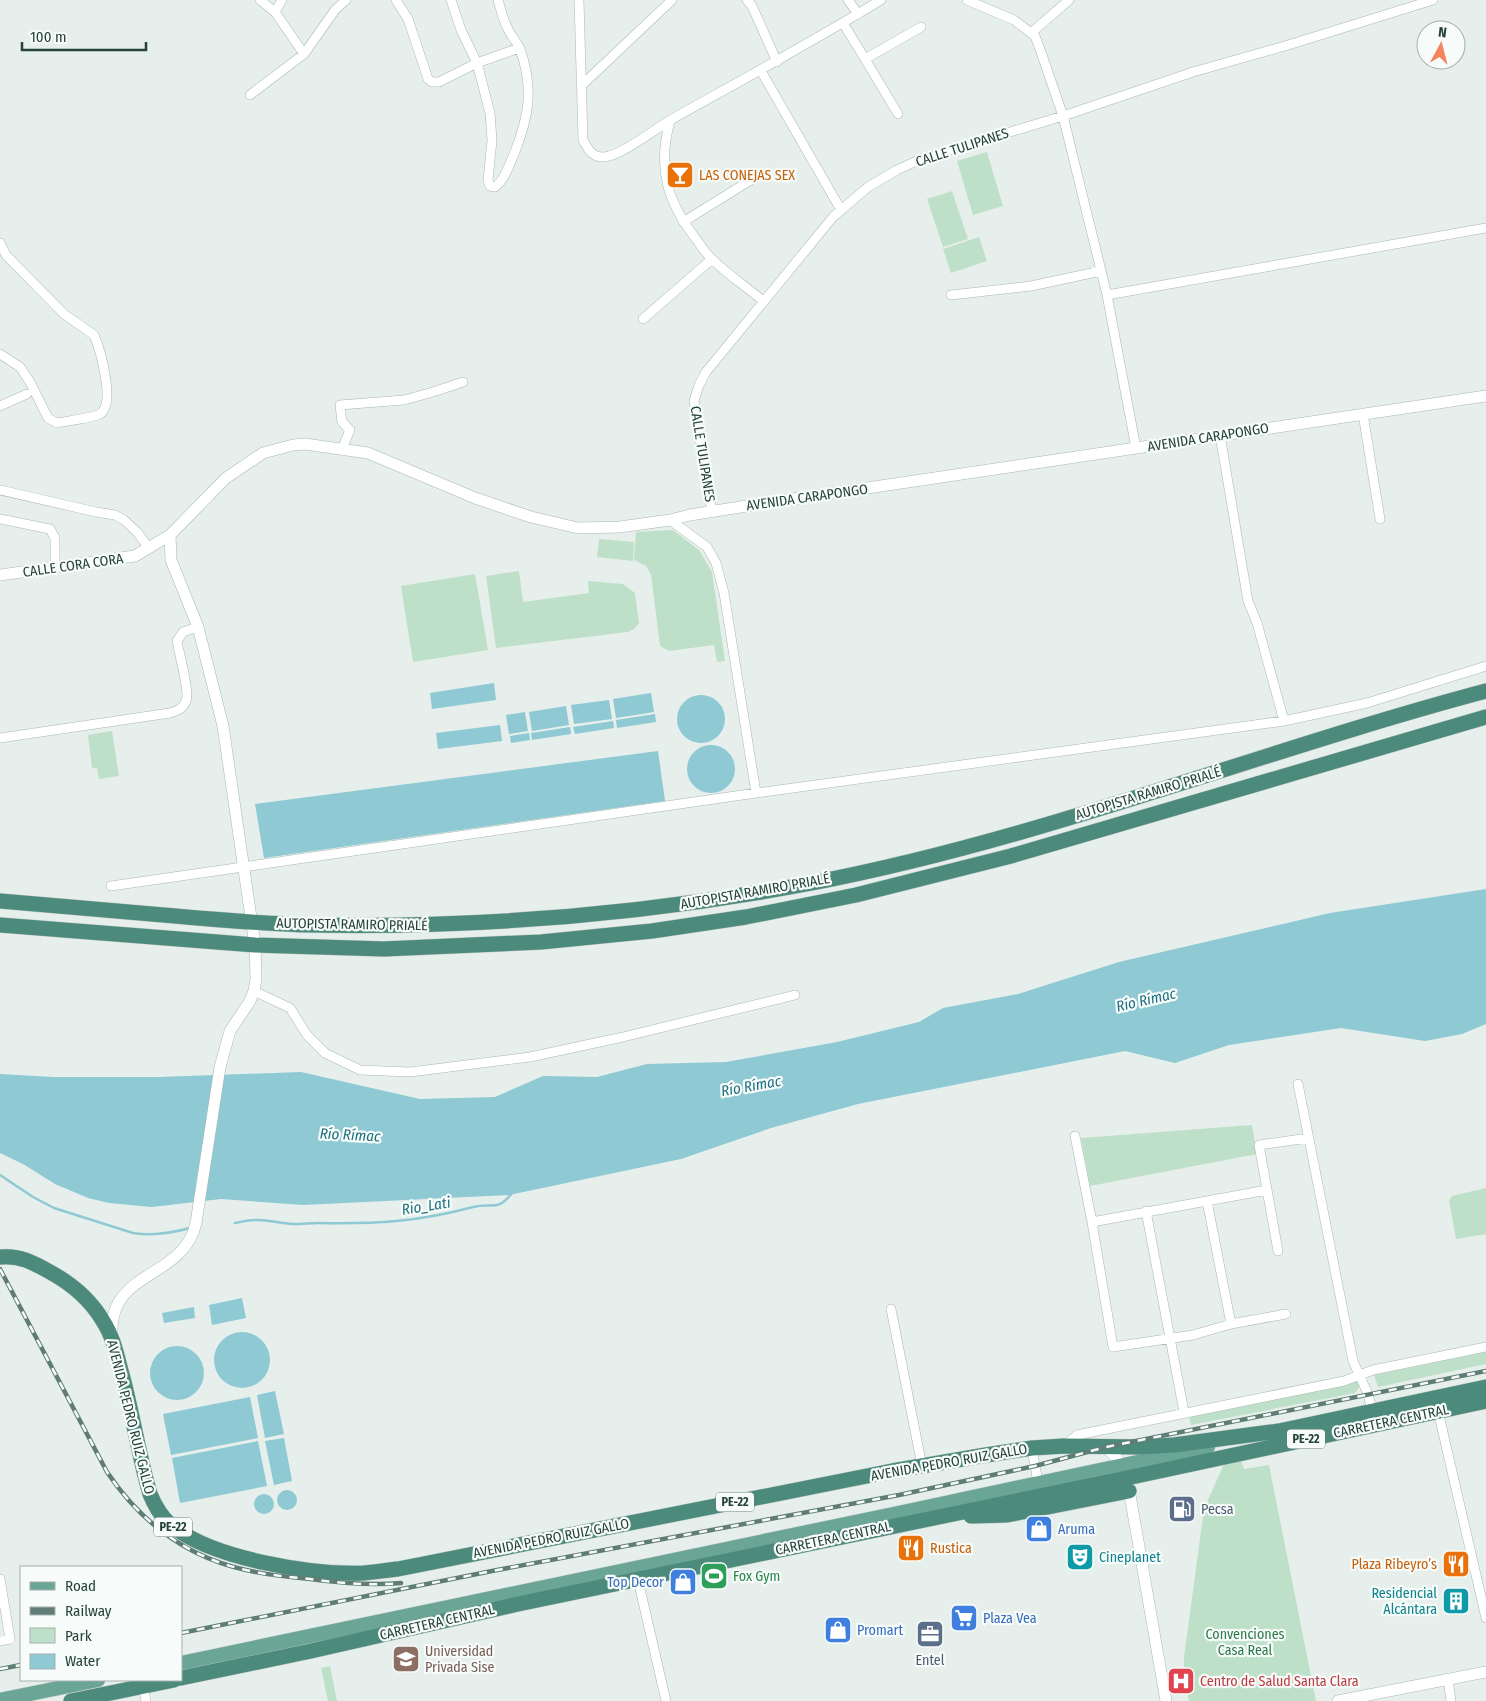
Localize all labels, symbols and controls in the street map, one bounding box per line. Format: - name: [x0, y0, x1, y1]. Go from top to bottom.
- scale bar: [22, 20, 146, 52]
- north arrow: [1416, 20, 1466, 70]
- text: N: [1437, 24, 1448, 42]
- text: 100 m: [30, 28, 67, 46]
- street label: CALLE TULIPANES: [913, 124, 1011, 171]
- bar icon: LAS CONEJAS SEX: [665, 160, 695, 190]
- place label: LAS CONEJAS SEX: [699, 167, 795, 184]
- street label: CALLE TULIPANES: [687, 405, 718, 503]
- street label: AVENIDA CARAPONGO: [1146, 419, 1270, 455]
- street label: AVENIDA CARAPONGO: [745, 481, 869, 514]
- street label: CALLE CORA CORA: [22, 550, 125, 581]
- street label: AUTOPISTA RAMIRO PRIALÉ: [1073, 762, 1223, 824]
- street label: AUTOPISTA RAMIRO PRIALÉ: [679, 869, 831, 913]
- street label: AUTOPISTA RAMIRO PRIALÉ: [276, 914, 428, 934]
- water label: Río Rímac: [1114, 984, 1178, 1016]
- water label: Río Rímac: [720, 1072, 783, 1100]
- water label: Río Rímac: [319, 1124, 381, 1146]
- water label: Rio_Lati: [400, 1193, 452, 1219]
- street label: AVENIDA PEDRO RUIZ GALLO: [103, 1338, 158, 1496]
- street label: CARRETERA CENTRAL: [1332, 1401, 1450, 1442]
- road number: PE-22: [1287, 1430, 1325, 1448]
- street label: AVENIDA PEDRO RUIZ GALLO: [870, 1440, 1029, 1485]
- road number: PE-22: [716, 1492, 754, 1511]
- fuel station icon: Pecsa: [1167, 1494, 1197, 1524]
- place label: Pecsa: [1201, 1501, 1234, 1518]
- shop icon: Aruma: [1024, 1514, 1054, 1544]
- street label: AVENIDA PEDRO RUIZ GALLO: [472, 1515, 631, 1562]
- road number: PE-22: [154, 1518, 192, 1536]
- street label: CARRETERA CENTRAL: [774, 1518, 892, 1559]
- place label: Aruma: [1058, 1521, 1095, 1538]
- restaurant icon: Rustica: [896, 1533, 926, 1563]
- place label: Rustica: [930, 1540, 972, 1557]
- theatre icon: Cineplanet: [1065, 1542, 1095, 1572]
- place label: Cineplanet: [1099, 1549, 1161, 1566]
- restaurant icon: Plaza Ribeyro’s: [1441, 1549, 1471, 1579]
- place label: Plaza Ribeyro’s: [1352, 1556, 1437, 1573]
- sports icon: Fox Gym: [699, 1561, 729, 1591]
- legend: [20, 1566, 182, 1681]
- shop icon: Top Decor: [668, 1567, 698, 1597]
- place label: Fox Gym: [733, 1568, 780, 1585]
- place label: Top Decor: [607, 1574, 664, 1591]
- text: Road: [65, 1577, 96, 1595]
- place label: Residencial Alcántara: [1371, 1585, 1437, 1618]
- building icon: Residencial Alcántara: [1441, 1586, 1471, 1616]
- street label: CARRETERA CENTRAL: [378, 1601, 496, 1644]
- text: Railway: [65, 1602, 112, 1620]
- supermarket icon: Plaza Vea: [949, 1603, 979, 1633]
- place label: Plaza Vea: [983, 1610, 1037, 1627]
- shop icon: Promart: [823, 1615, 853, 1645]
- office icon: Entel: [915, 1619, 945, 1649]
- place label: Promart: [857, 1622, 903, 1639]
- park label: Convenciones Casa Real: [1205, 1626, 1285, 1659]
- text: Park: [65, 1627, 92, 1645]
- place label: Universidad Privada Sise: [425, 1643, 494, 1676]
- school or university icon: Universidad Privada Sise: [391, 1644, 421, 1674]
- text: Water: [65, 1652, 101, 1670]
- place label: Entel: [916, 1652, 945, 1669]
- hospital icon: Centro de Salud Santa Clara: [1166, 1666, 1196, 1696]
- place label: Centro de Salud Santa Clara: [1200, 1673, 1359, 1690]

